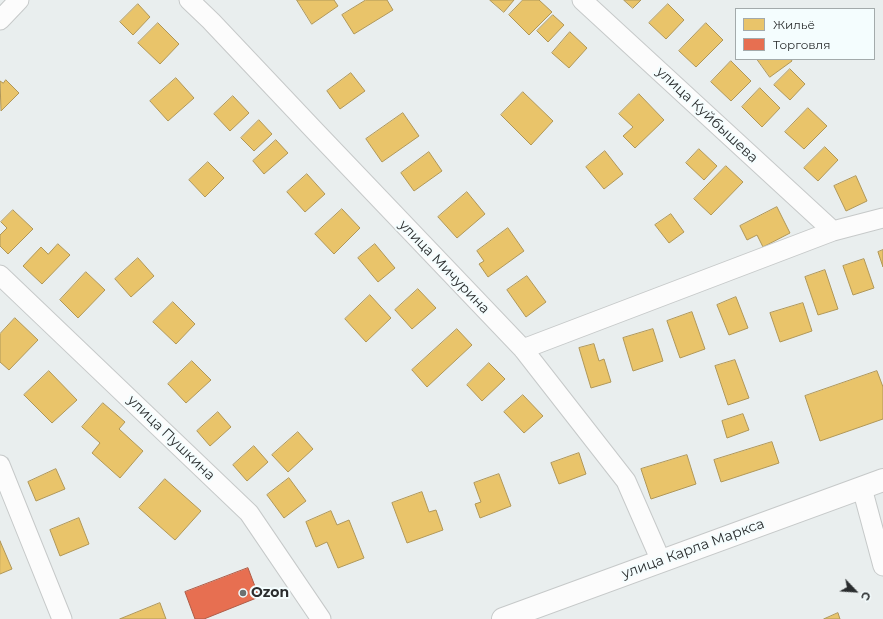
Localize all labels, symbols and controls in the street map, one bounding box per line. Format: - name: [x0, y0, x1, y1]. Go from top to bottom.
- legend: [735, 8, 875, 60]
- text: Жильё: [773, 17, 815, 32]
- text: Торговля: [773, 37, 830, 52]
- street label: улица Куйбышева: [653, 64, 761, 166]
- street label: улица Мичурина: [395, 217, 493, 317]
- street label: улица Пушкина: [124, 392, 218, 484]
- street label: улица Карла Маркса: [619, 515, 767, 583]
- north arrow: [835, 571, 875, 611]
- place label: Ozon: [251, 585, 289, 601]
- marker: Ozon: [238, 588, 248, 598]
- text: С: [858, 589, 874, 603]

